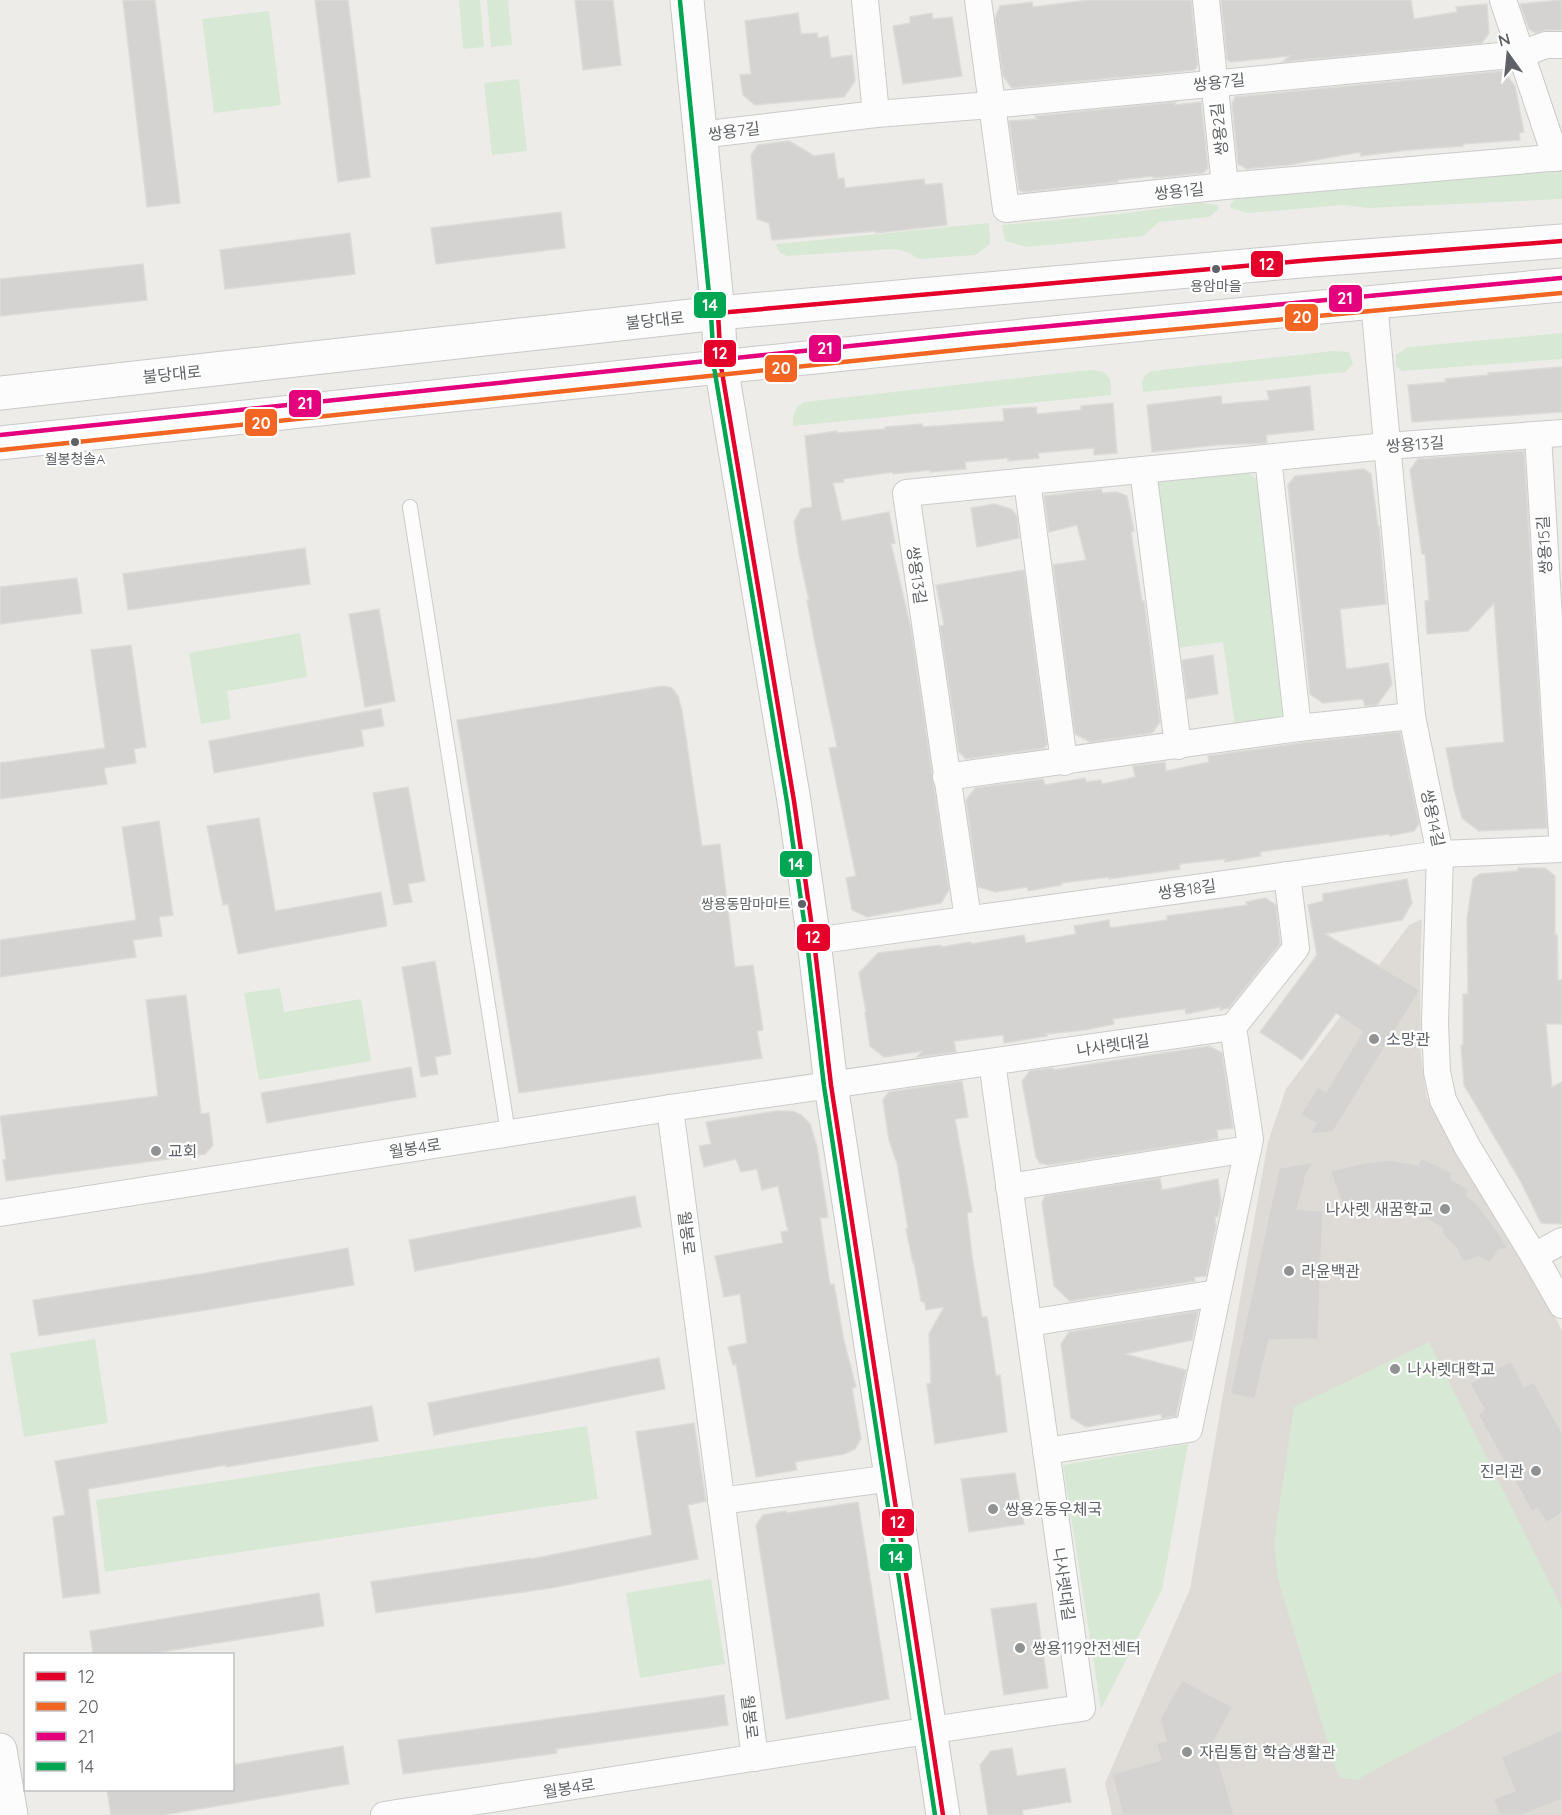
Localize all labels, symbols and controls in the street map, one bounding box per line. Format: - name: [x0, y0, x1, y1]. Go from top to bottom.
- north arrow: [1478, 24, 1538, 84]
- text: N: [1496, 28, 1512, 51]
- street label: 쌍용7길: [1192, 69, 1246, 95]
- street label: 쌍용2길: [1206, 102, 1232, 156]
- street label: 쌍용7길: [707, 118, 761, 144]
- street label: 쌍용1길: [1153, 178, 1205, 204]
- line badge: 12: [1250, 250, 1284, 278]
- text: 12: [1259, 254, 1275, 274]
- marker: 용암마을: [1210, 263, 1222, 275]
- place label: 용암마을: [1190, 277, 1242, 295]
- line badge: 21: [1328, 284, 1363, 313]
- text: 21: [1337, 288, 1353, 308]
- line badge: 14: [693, 291, 727, 319]
- text: 14: [702, 295, 718, 315]
- line badge: 20: [1284, 303, 1319, 332]
- street label: 불당대로: [625, 307, 686, 333]
- text: 20: [1293, 307, 1312, 327]
- line badge: 21: [808, 334, 842, 363]
- text: 21: [817, 338, 833, 358]
- line badge: 12: [703, 339, 737, 368]
- text: 12: [712, 343, 728, 363]
- line badge: 20: [764, 354, 798, 383]
- text: 20: [772, 358, 791, 378]
- street label: 불당대로: [142, 361, 203, 387]
- line badge: 21: [288, 389, 322, 418]
- text: 21: [297, 393, 313, 413]
- line badge: 20: [244, 408, 278, 437]
- text: 20: [252, 413, 271, 433]
- street label: 쌍용13길: [1385, 432, 1445, 456]
- marker: 월봉청솔A: [69, 436, 81, 448]
- place label: 월봉청솔A: [45, 450, 105, 468]
- street label: 쌍용15길: [1532, 515, 1556, 575]
- street label: 쌍용13길: [903, 545, 931, 605]
- street label: 쌍용14길: [1417, 787, 1449, 849]
- line badge: 14: [779, 850, 813, 878]
- text: 14: [788, 854, 804, 874]
- street label: 쌍용18길: [1157, 875, 1217, 903]
- place label: 쌍용동맘마마트: [701, 895, 791, 913]
- marker: 쌍용동맘마마트: [796, 898, 808, 910]
- line badge: 12: [796, 923, 831, 952]
- text: 12: [805, 927, 821, 947]
- place label: 소망관: [1386, 1029, 1430, 1049]
- street label: 나사렛대길: [1075, 1030, 1151, 1060]
- marker: 소망관: [1367, 1032, 1381, 1046]
- street label: 월봉4로: [387, 1134, 443, 1162]
- place label: 교회: [168, 1141, 197, 1161]
- marker: 교회: [149, 1144, 163, 1158]
- place label: 나사렛 새꿈학교: [1326, 1199, 1433, 1219]
- marker: 나사렛 새꿈학교: [1438, 1202, 1452, 1216]
- street label: 월봉로: [674, 1210, 700, 1256]
- place label: 라윤백관: [1301, 1261, 1360, 1281]
- marker: 라윤백관: [1282, 1264, 1296, 1278]
- place label: 나사렛대학교: [1407, 1359, 1495, 1379]
- marker: 나사렛대학교: [1388, 1362, 1402, 1376]
- place label: 진리관: [1480, 1461, 1524, 1481]
- marker: 진리관: [1529, 1464, 1543, 1478]
- place label: 쌍용2동우체국: [1005, 1499, 1102, 1519]
- marker: 쌍용2동우체국: [986, 1502, 1000, 1516]
- line badge: 12: [881, 1508, 915, 1537]
- text: 12: [890, 1512, 906, 1532]
- line badge: 14: [879, 1543, 913, 1572]
- street label: 나사렛대길: [1049, 1546, 1079, 1622]
- text: 14: [888, 1547, 904, 1567]
- place label: 쌍용119안전센터: [1032, 1638, 1141, 1658]
- marker: 쌍용119안전센터: [1013, 1641, 1027, 1655]
- legend: [24, 1653, 234, 1791]
- text: 12: [78, 1665, 95, 1688]
- street label: 월봉로: [737, 1694, 763, 1740]
- text: 20: [78, 1695, 99, 1718]
- text: 21: [78, 1725, 95, 1748]
- place label: 자립통합 학습생활관: [1199, 1742, 1336, 1762]
- marker: 자립통합 학습생활관: [1180, 1745, 1194, 1759]
- text: 14: [78, 1755, 94, 1778]
- street label: 월봉4로: [541, 1774, 597, 1802]

